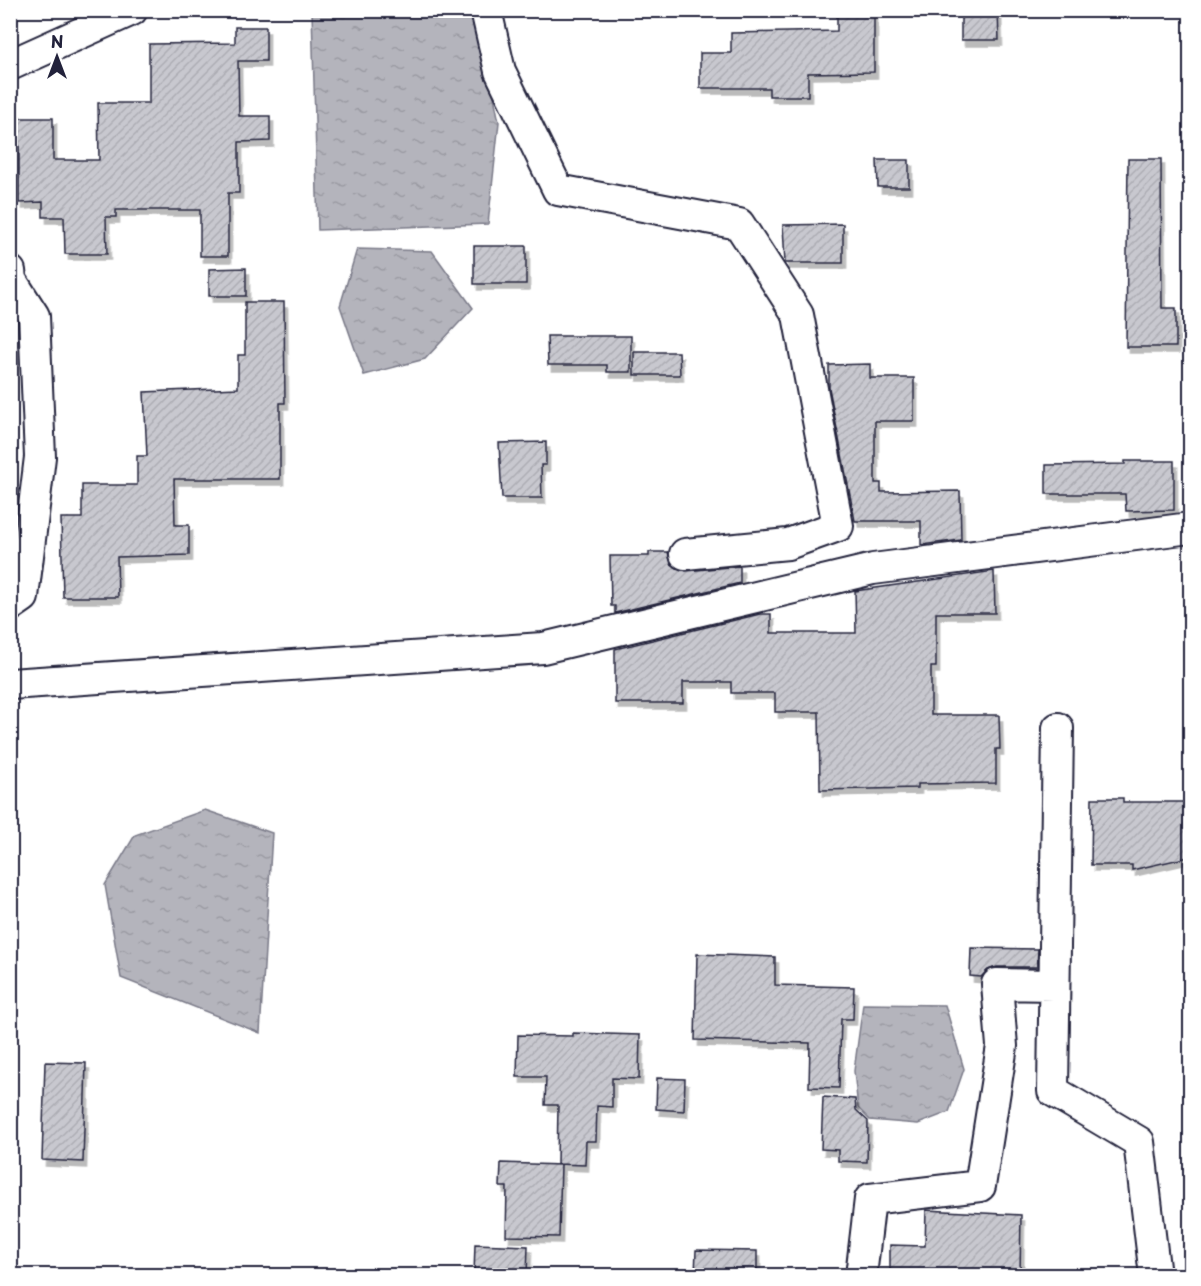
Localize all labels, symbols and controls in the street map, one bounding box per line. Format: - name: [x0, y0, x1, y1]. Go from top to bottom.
- north arrow: [27, 27, 87, 87]
- text: N: [51, 29, 63, 53]

